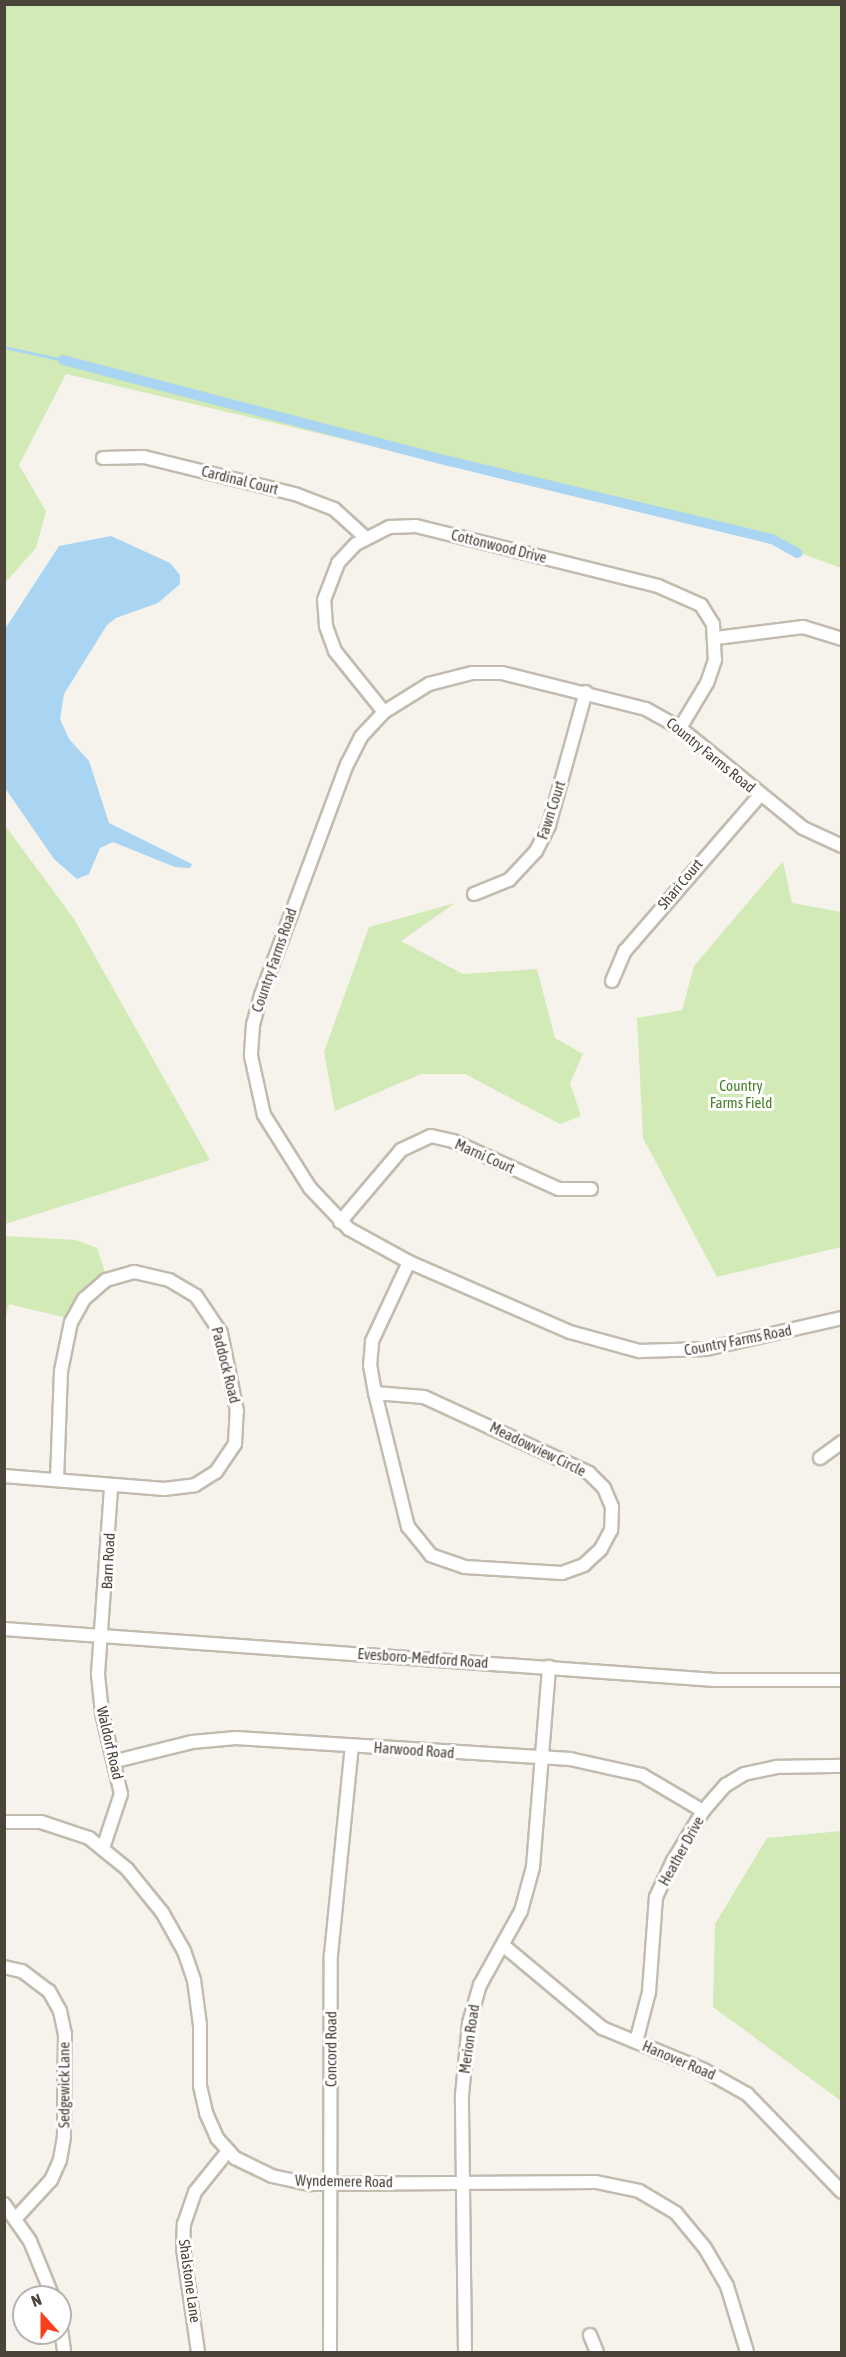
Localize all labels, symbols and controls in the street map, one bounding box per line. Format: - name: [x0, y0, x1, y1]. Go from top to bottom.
- street label: Cardinal Court: [200, 462, 280, 498]
- street label: Cottonwood Drive: [449, 525, 549, 567]
- street label: Country Farms Road: [663, 714, 759, 796]
- street label: Fawn Court: [533, 778, 569, 842]
- street label: Shari Court: [654, 855, 706, 913]
- street label: Country Farms Road: [248, 905, 300, 1015]
- park label: Country Farms Field: [710, 1076, 772, 1111]
- street label: Marni Court: [452, 1135, 518, 1177]
- street label: Country Farms Road: [683, 1321, 793, 1359]
- street label: Paddock Road: [208, 1325, 244, 1405]
- street label: Meadowview Circle: [487, 1418, 589, 1480]
- street label: Barn Road: [98, 1532, 118, 1590]
- street label: Evesboro-Medford Road: [357, 1644, 489, 1672]
- street label: Waldorf Road: [93, 1705, 127, 1781]
- street label: Harwood Road: [373, 1738, 455, 1762]
- street label: Heather Drive: [655, 1813, 707, 1889]
- street label: Merion Road: [455, 2003, 483, 2075]
- street label: Concord Road: [322, 2011, 340, 2087]
- street label: Hanover Road: [640, 2037, 718, 2083]
- street label: Sedgewick Lane: [55, 2042, 73, 2128]
- street label: Wyndemere Road: [295, 2171, 393, 2191]
- street label: Shalstone Lane: [175, 2238, 205, 2324]
- north arrow: [12, 2285, 72, 2345]
- text: N: [29, 2290, 44, 2310]

